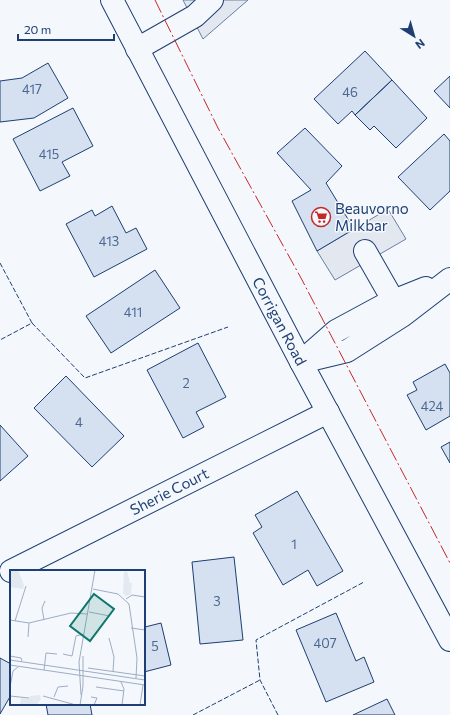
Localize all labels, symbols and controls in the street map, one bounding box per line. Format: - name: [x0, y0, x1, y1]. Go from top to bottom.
- scale bar: [18, 16, 114, 42]
- north arrow: [394, 16, 434, 56]
- text: 20 m: [24, 22, 51, 36]
- text: N: [413, 37, 428, 52]
- house number: 417: [22, 81, 42, 97]
- house number: 46: [342, 84, 358, 100]
- house number: 415: [39, 146, 59, 162]
- place label: Beauvorno Milkbar: [335, 199, 409, 234]
- supermarket icon: Beauvorno Milkbar: [310, 206, 332, 228]
- house number: 413: [99, 233, 119, 249]
- street label: Corrigan Road: [249, 274, 311, 368]
- house number: 411: [124, 304, 142, 320]
- house number: 2: [182, 375, 190, 391]
- house number: 424: [421, 398, 443, 414]
- house number: 4: [75, 414, 83, 430]
- street label: Sherie Court: [127, 464, 211, 518]
- house number: 1: [291, 536, 297, 552]
- inset map: [10, 570, 145, 705]
- house number: 3: [213, 593, 221, 609]
- house number: 407: [313, 635, 337, 651]
- house number: 5: [151, 638, 159, 654]

